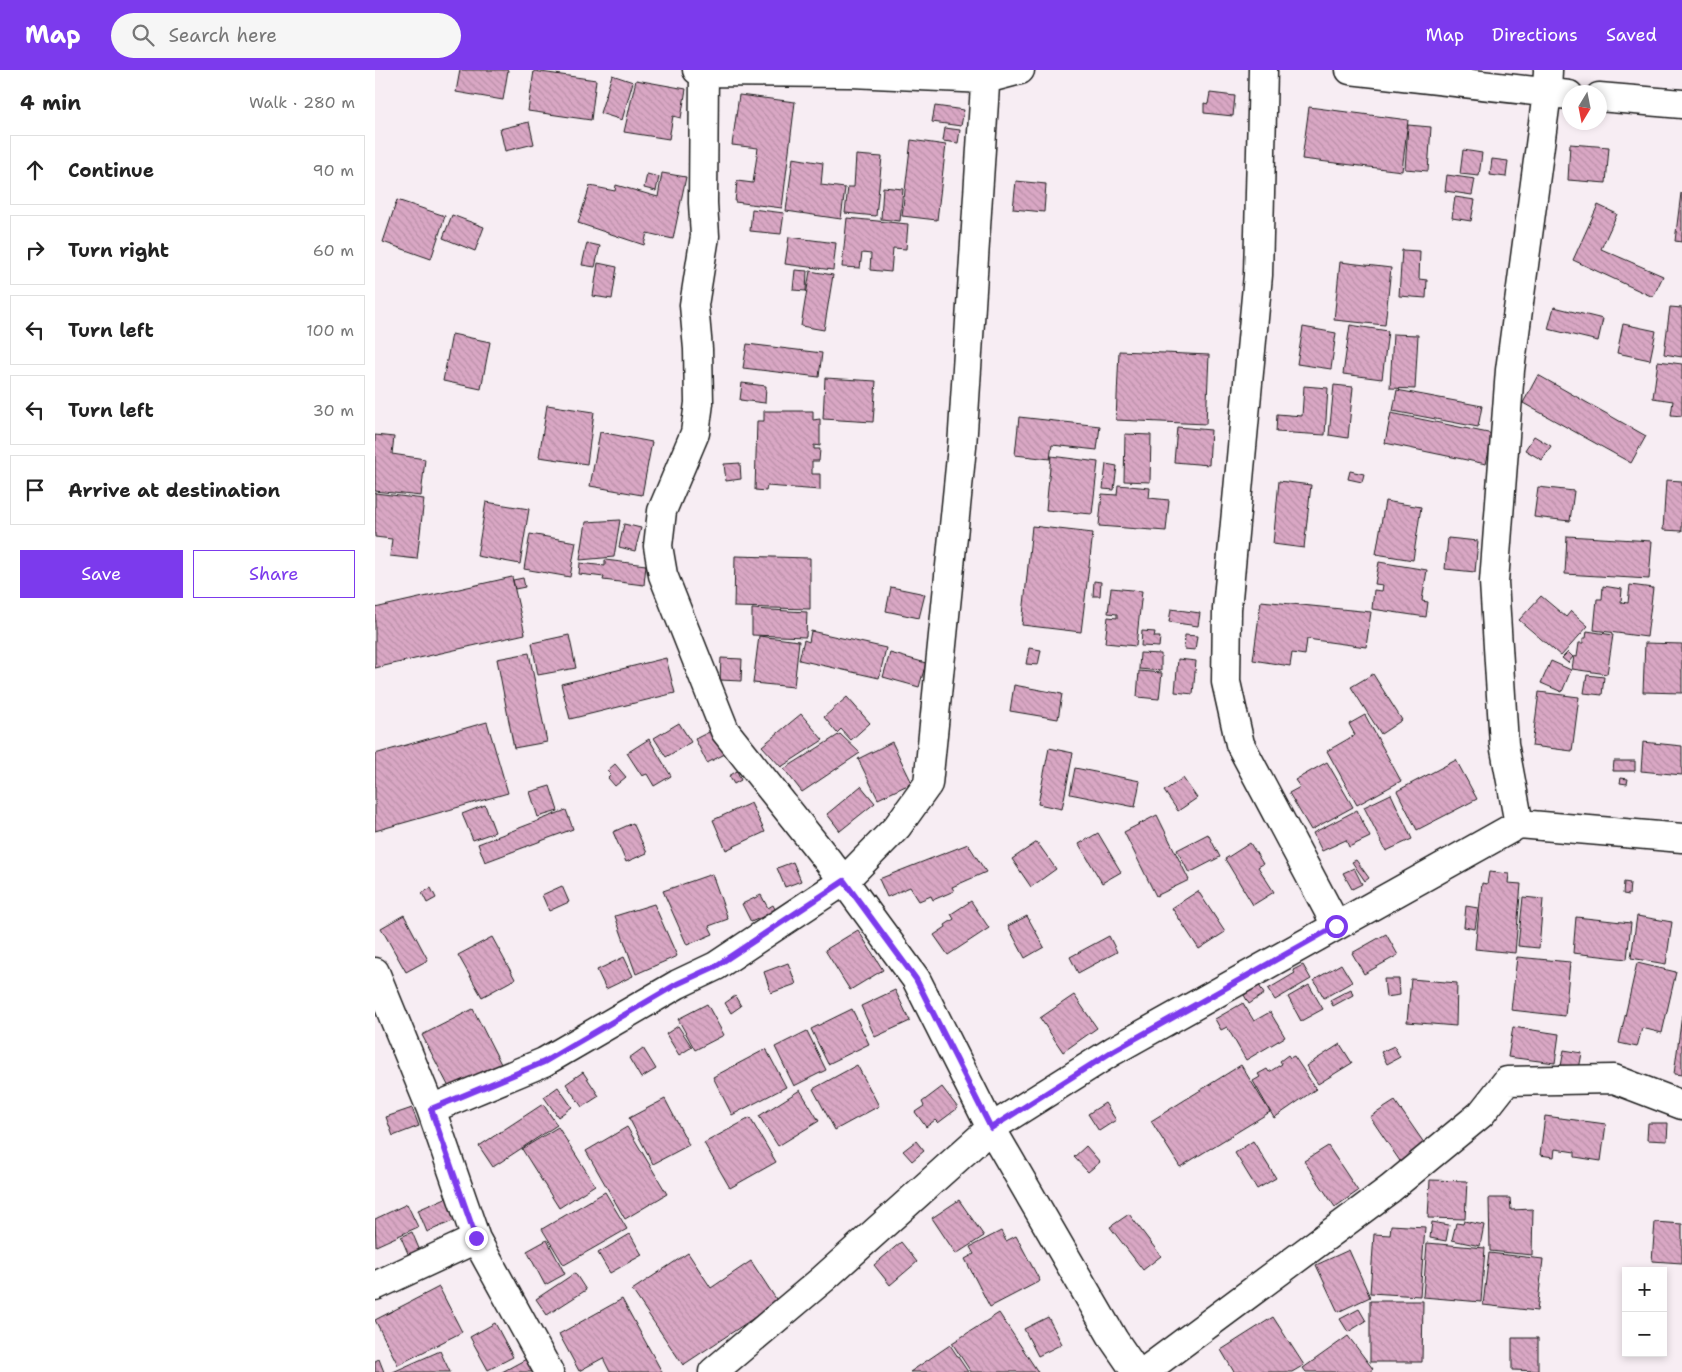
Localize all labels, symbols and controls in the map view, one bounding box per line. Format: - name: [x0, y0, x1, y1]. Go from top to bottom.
- search box: [111, 13, 461, 58]
- text: Map: [25, 19, 81, 51]
- icon: search: [129, 21, 157, 49]
- text: Search here: [169, 23, 277, 48]
- text: Map: [1426, 23, 1464, 47]
- text: Directions: [1492, 23, 1578, 47]
- text: Saved: [1606, 23, 1657, 47]
- north arrow: [1562, 85, 1607, 130]
- text: 4 min: [20, 89, 81, 117]
- text: Walk · 280 m: [249, 92, 355, 113]
- icon: ahead: [21, 156, 49, 184]
- text: Continue: [68, 158, 154, 183]
- text: 90 m: [313, 160, 354, 181]
- icon: right: [21, 236, 49, 264]
- text: Turn right: [68, 238, 169, 263]
- text: 60 m: [313, 240, 354, 261]
- icon: left: [21, 316, 49, 344]
- text: Turn left: [68, 318, 154, 343]
- text: 100 m: [306, 320, 354, 341]
- icon: left: [21, 396, 49, 424]
- text: Turn left: [68, 398, 154, 423]
- text: 30 m: [313, 400, 354, 421]
- icon: arrive: [21, 476, 49, 504]
- text: Arrive at destination: [68, 478, 280, 503]
- button: Save: [20, 550, 183, 598]
- button: Share: [193, 550, 355, 598]
- route start: [1325, 915, 1348, 938]
- route end: [465, 1227, 488, 1250]
- map controls: [1622, 1267, 1667, 1357]
- button: +: [1622, 1267, 1667, 1312]
- button: −: [1622, 1312, 1667, 1357]

